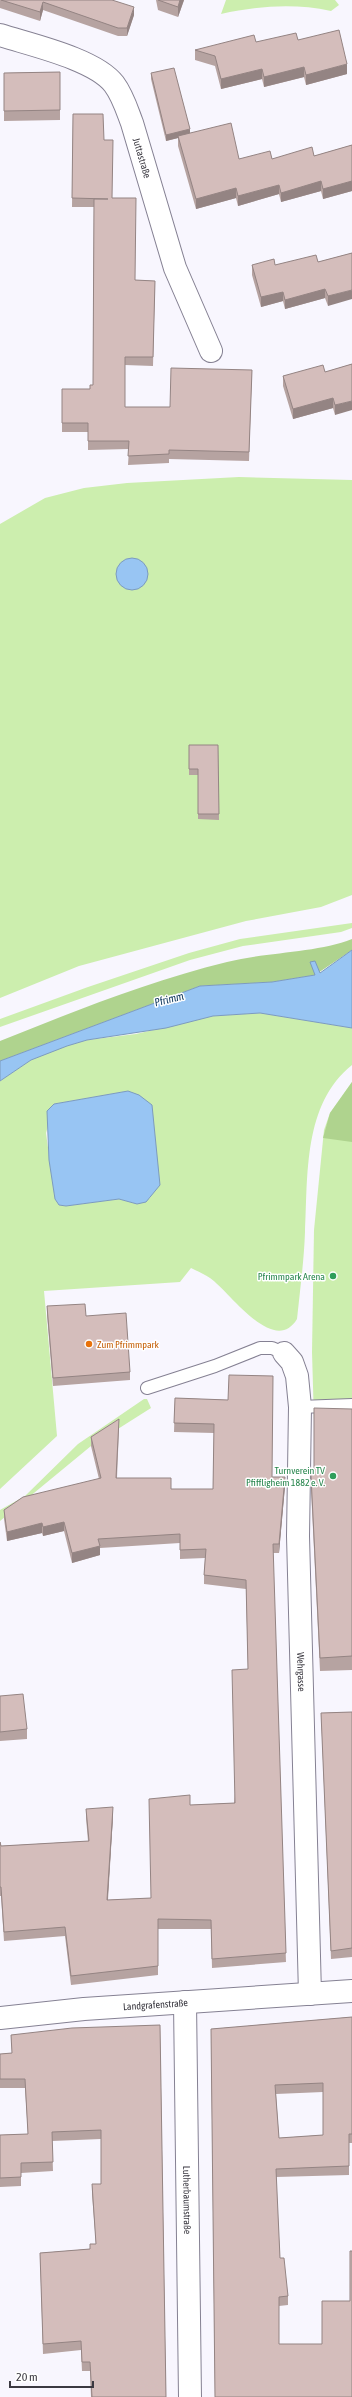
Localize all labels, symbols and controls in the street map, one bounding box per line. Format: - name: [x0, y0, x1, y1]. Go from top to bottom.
- street label: Juttastraße: [131, 136, 153, 180]
- water label: Pfrimm: [153, 990, 185, 1008]
- place label: Pfrimmpark Arena: [258, 1271, 325, 1282]
- marker: Pfrimmpark Arena: [328, 1271, 338, 1281]
- marker: Zum Pfrimmpark: [84, 1339, 94, 1349]
- place label: Zum Pfrimmpark: [97, 1339, 160, 1350]
- place label: Turnverein TV Pfiffligheim 1882 e. V.: [246, 1465, 325, 1488]
- marker: Turnverein TV Pfiffligheim 1882 e. V.: [328, 1471, 338, 1481]
- street label: Wehrgasse: [295, 1652, 307, 1692]
- street label: Landgrafenstraße: [123, 1997, 189, 2012]
- street label: Lutherbaumstraße: [181, 2166, 193, 2235]
- scale bar: [10, 2363, 93, 2389]
- text: 20 m: [16, 2370, 38, 2384]

